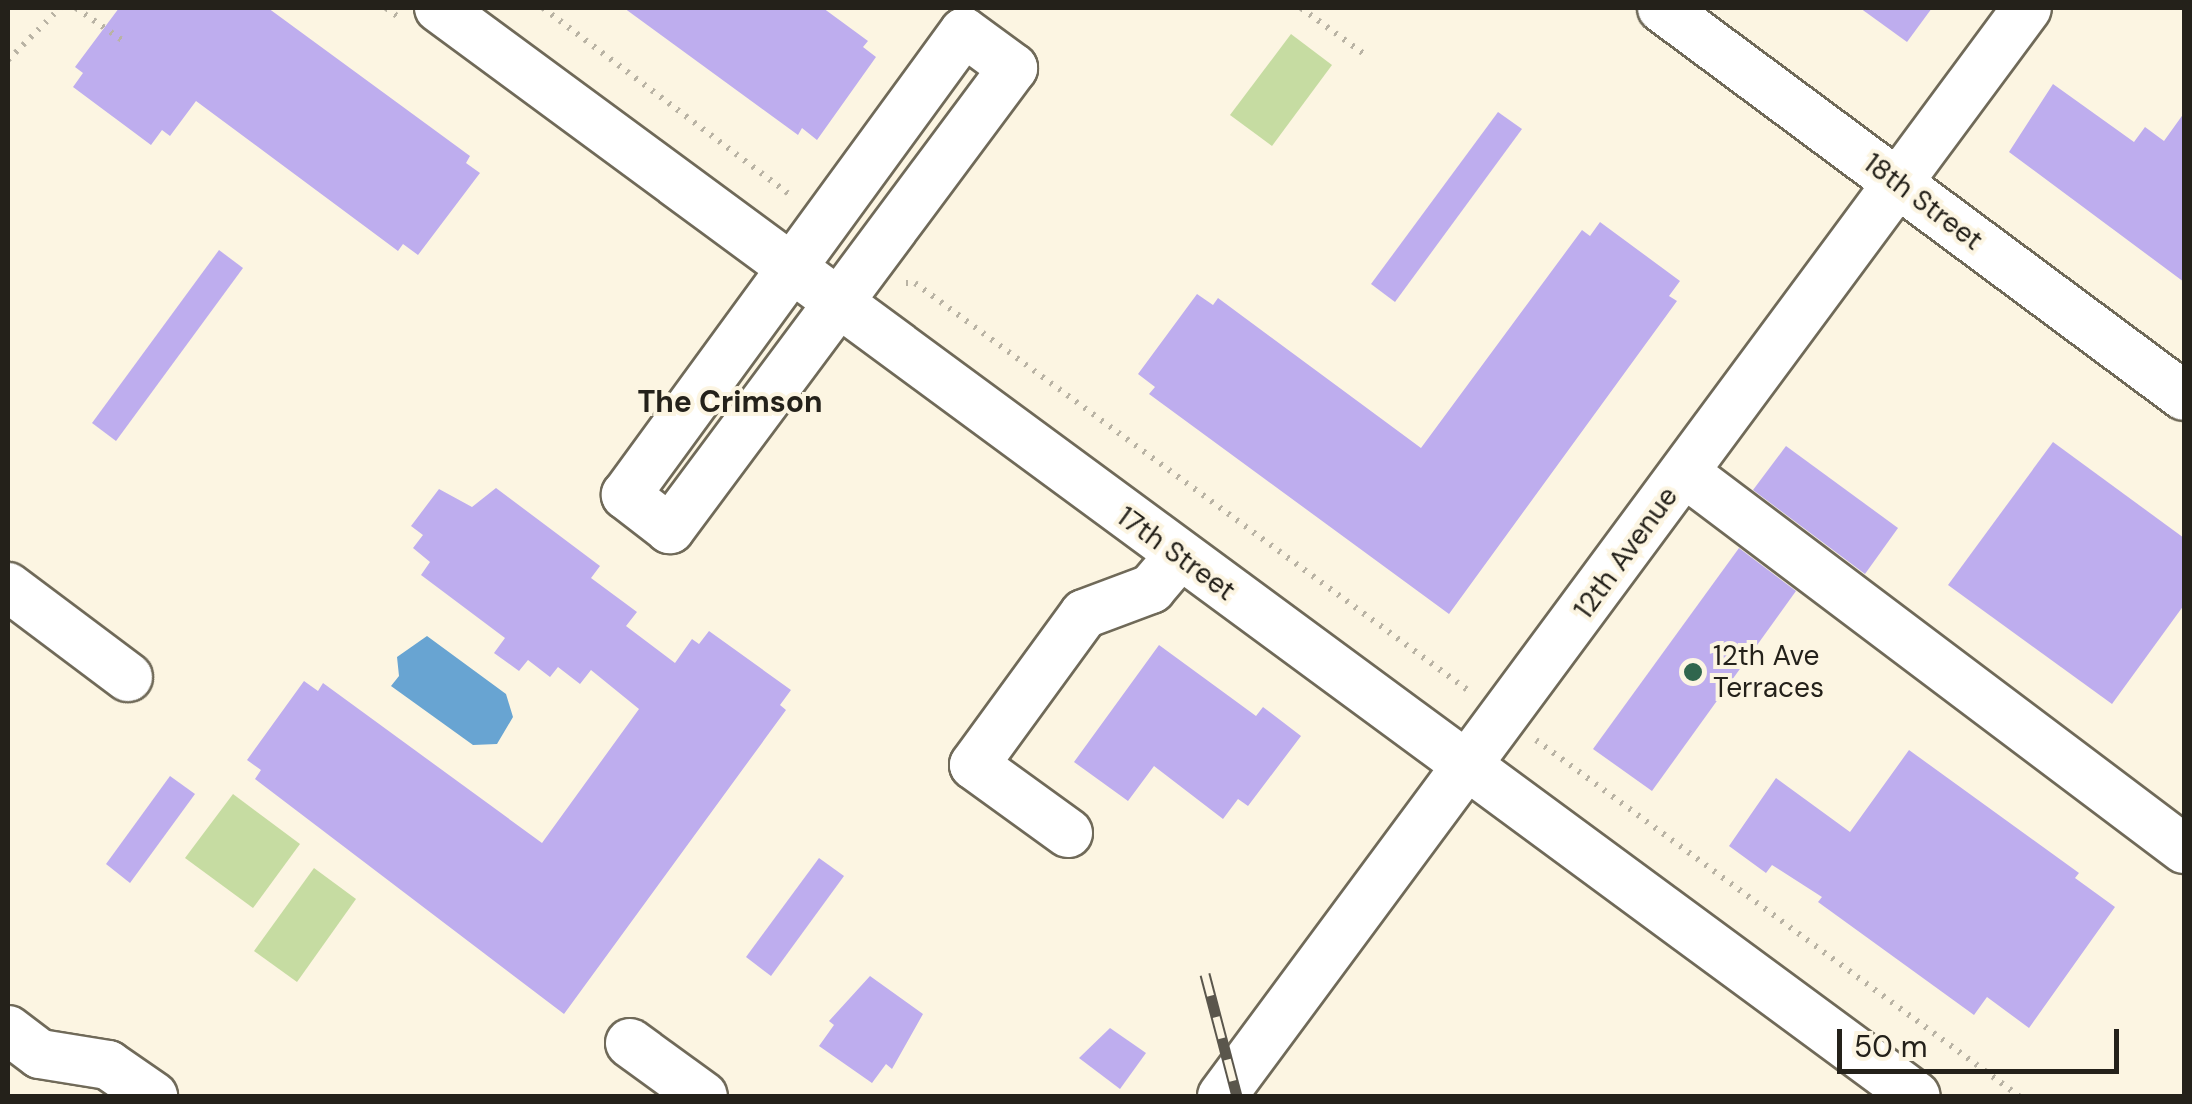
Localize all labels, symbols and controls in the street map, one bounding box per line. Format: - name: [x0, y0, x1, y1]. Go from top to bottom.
- street label: 18th Street: [1857, 147, 1989, 257]
- district label: The Crimson: [637, 384, 823, 420]
- street label: 12th Avenue: [1567, 481, 1685, 625]
- street label: 17th Street: [1110, 500, 1242, 608]
- place label: 12th Ave Terraces: [1713, 639, 1824, 705]
- marker: 12th Ave Terraces: [1682, 661, 1704, 683]
- scale bar: [1842, 1009, 2124, 1071]
- text: 50 m: [1854, 1027, 1928, 1066]

